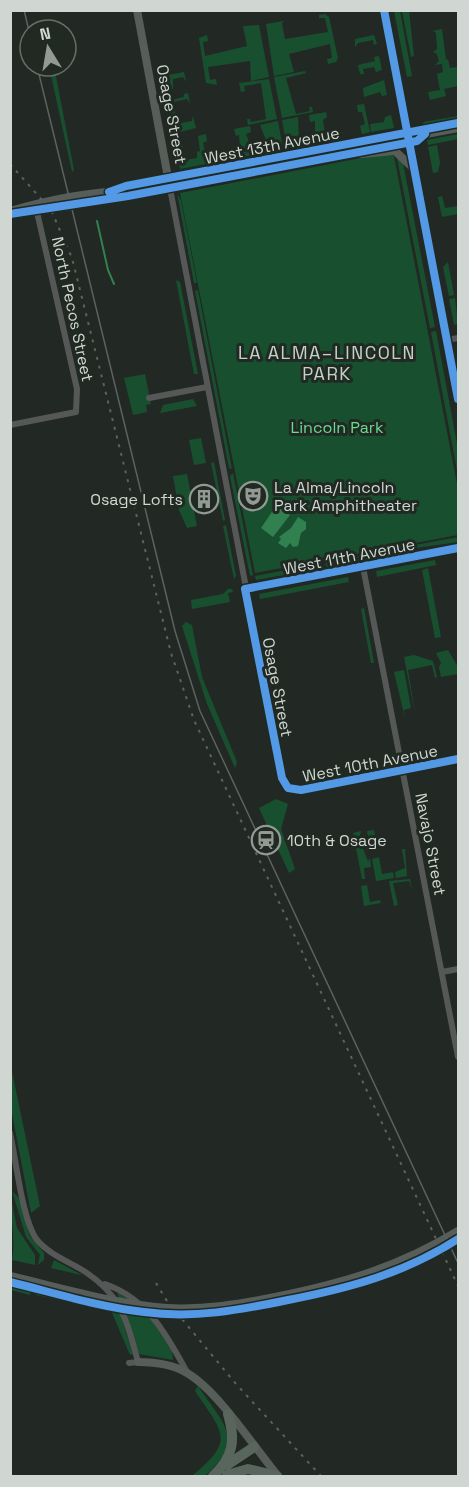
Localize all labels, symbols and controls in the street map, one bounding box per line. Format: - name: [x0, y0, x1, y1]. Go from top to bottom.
- north arrow: [18, 18, 78, 78]
- text: N: [38, 22, 53, 45]
- street label: Osage Street: [152, 63, 191, 166]
- street label: West 13th Avenue: [203, 122, 341, 169]
- street label: North Pecos Street: [47, 235, 98, 383]
- district label: LA ALMA–LINCOLN PARK: [238, 341, 416, 385]
- park label: Lincoln Park: [290, 417, 384, 438]
- place label: La Alma/Lincoln Park Amphitheater: [274, 477, 417, 516]
- theatre icon: La Alma/Lincoln Park Amphitheater: [237, 480, 269, 512]
- building icon: Osage Lofts: [188, 483, 220, 515]
- place label: Osage Lofts: [90, 489, 183, 510]
- street label: West 11th Avenue: [281, 533, 417, 580]
- street label: Osage Street: [258, 636, 297, 739]
- street label: West 10th Avenue: [301, 740, 440, 787]
- street label: Navajo Street: [410, 791, 451, 897]
- station icon: 10th & Osage: [250, 824, 282, 856]
- place label: 10th & Osage: [287, 830, 387, 851]

